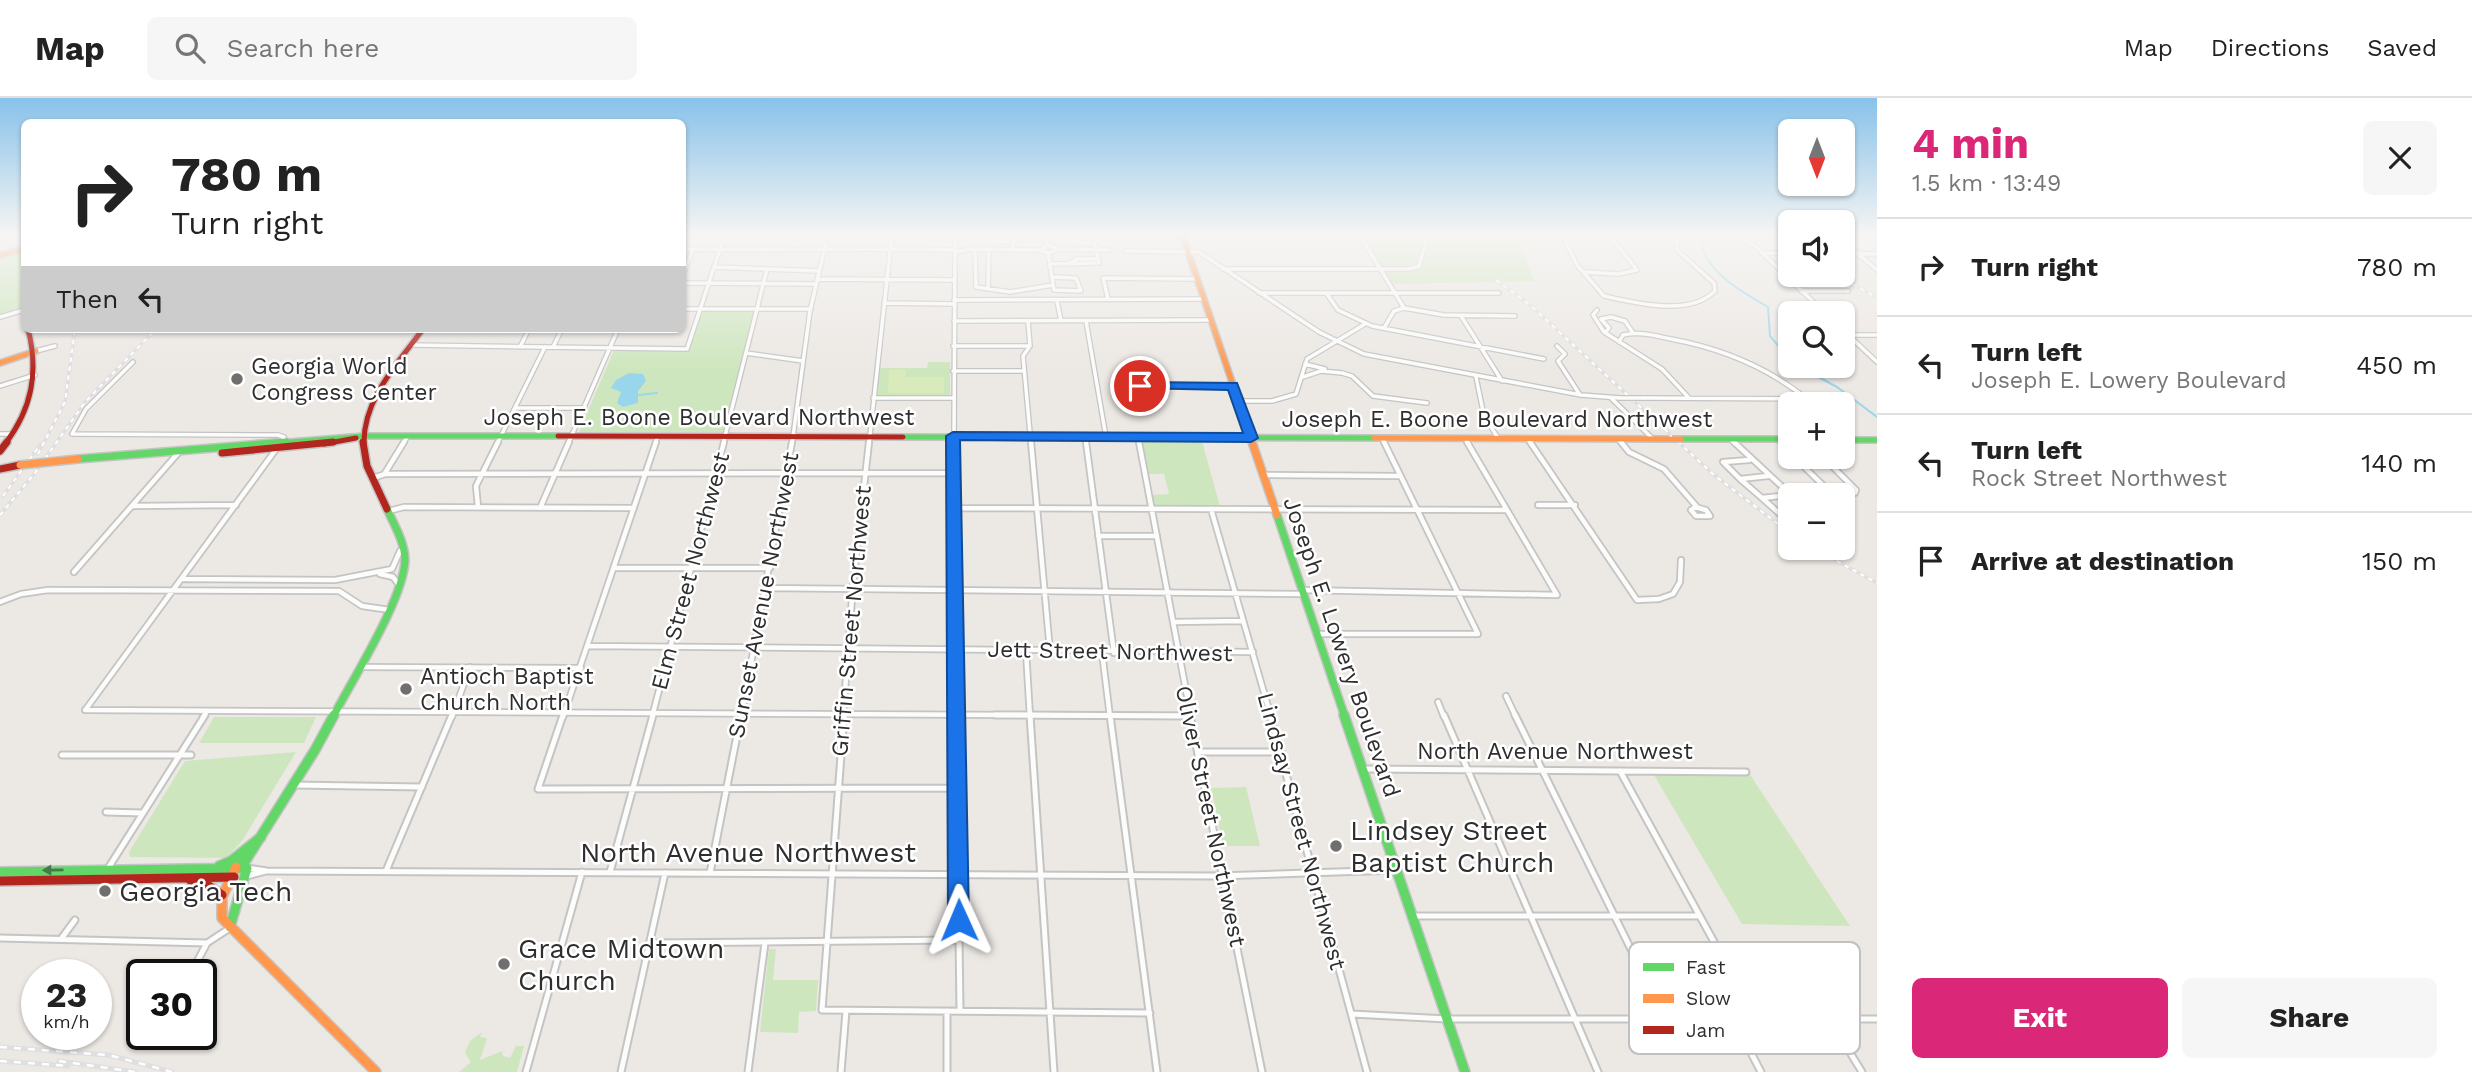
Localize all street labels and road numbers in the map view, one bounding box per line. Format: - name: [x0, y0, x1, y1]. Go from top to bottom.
- street label: Joseph E. Boone Boulevard Northwest: [484, 404, 915, 431]
- street label: Joseph E. Boone Boulevard Northwest: [1282, 406, 1713, 433]
- street label: Elm Street Northwest: [646, 449, 735, 693]
- street label: Sunset Avenue Northwest: [723, 450, 805, 740]
- street label: Griffin Street Northwest: [826, 484, 877, 758]
- street label: Joseph E. Lowery Boulevard: [1277, 493, 1406, 801]
- street label: Jett Street Northwest: [987, 636, 1233, 667]
- street label: Oliver Street Northwest: [1170, 683, 1251, 949]
- street label: Lindsay Street Northwest: [1251, 690, 1352, 973]
- street label: North Avenue Northwest: [1417, 738, 1693, 765]
- street label: North Avenue Northwest: [580, 836, 916, 869]

